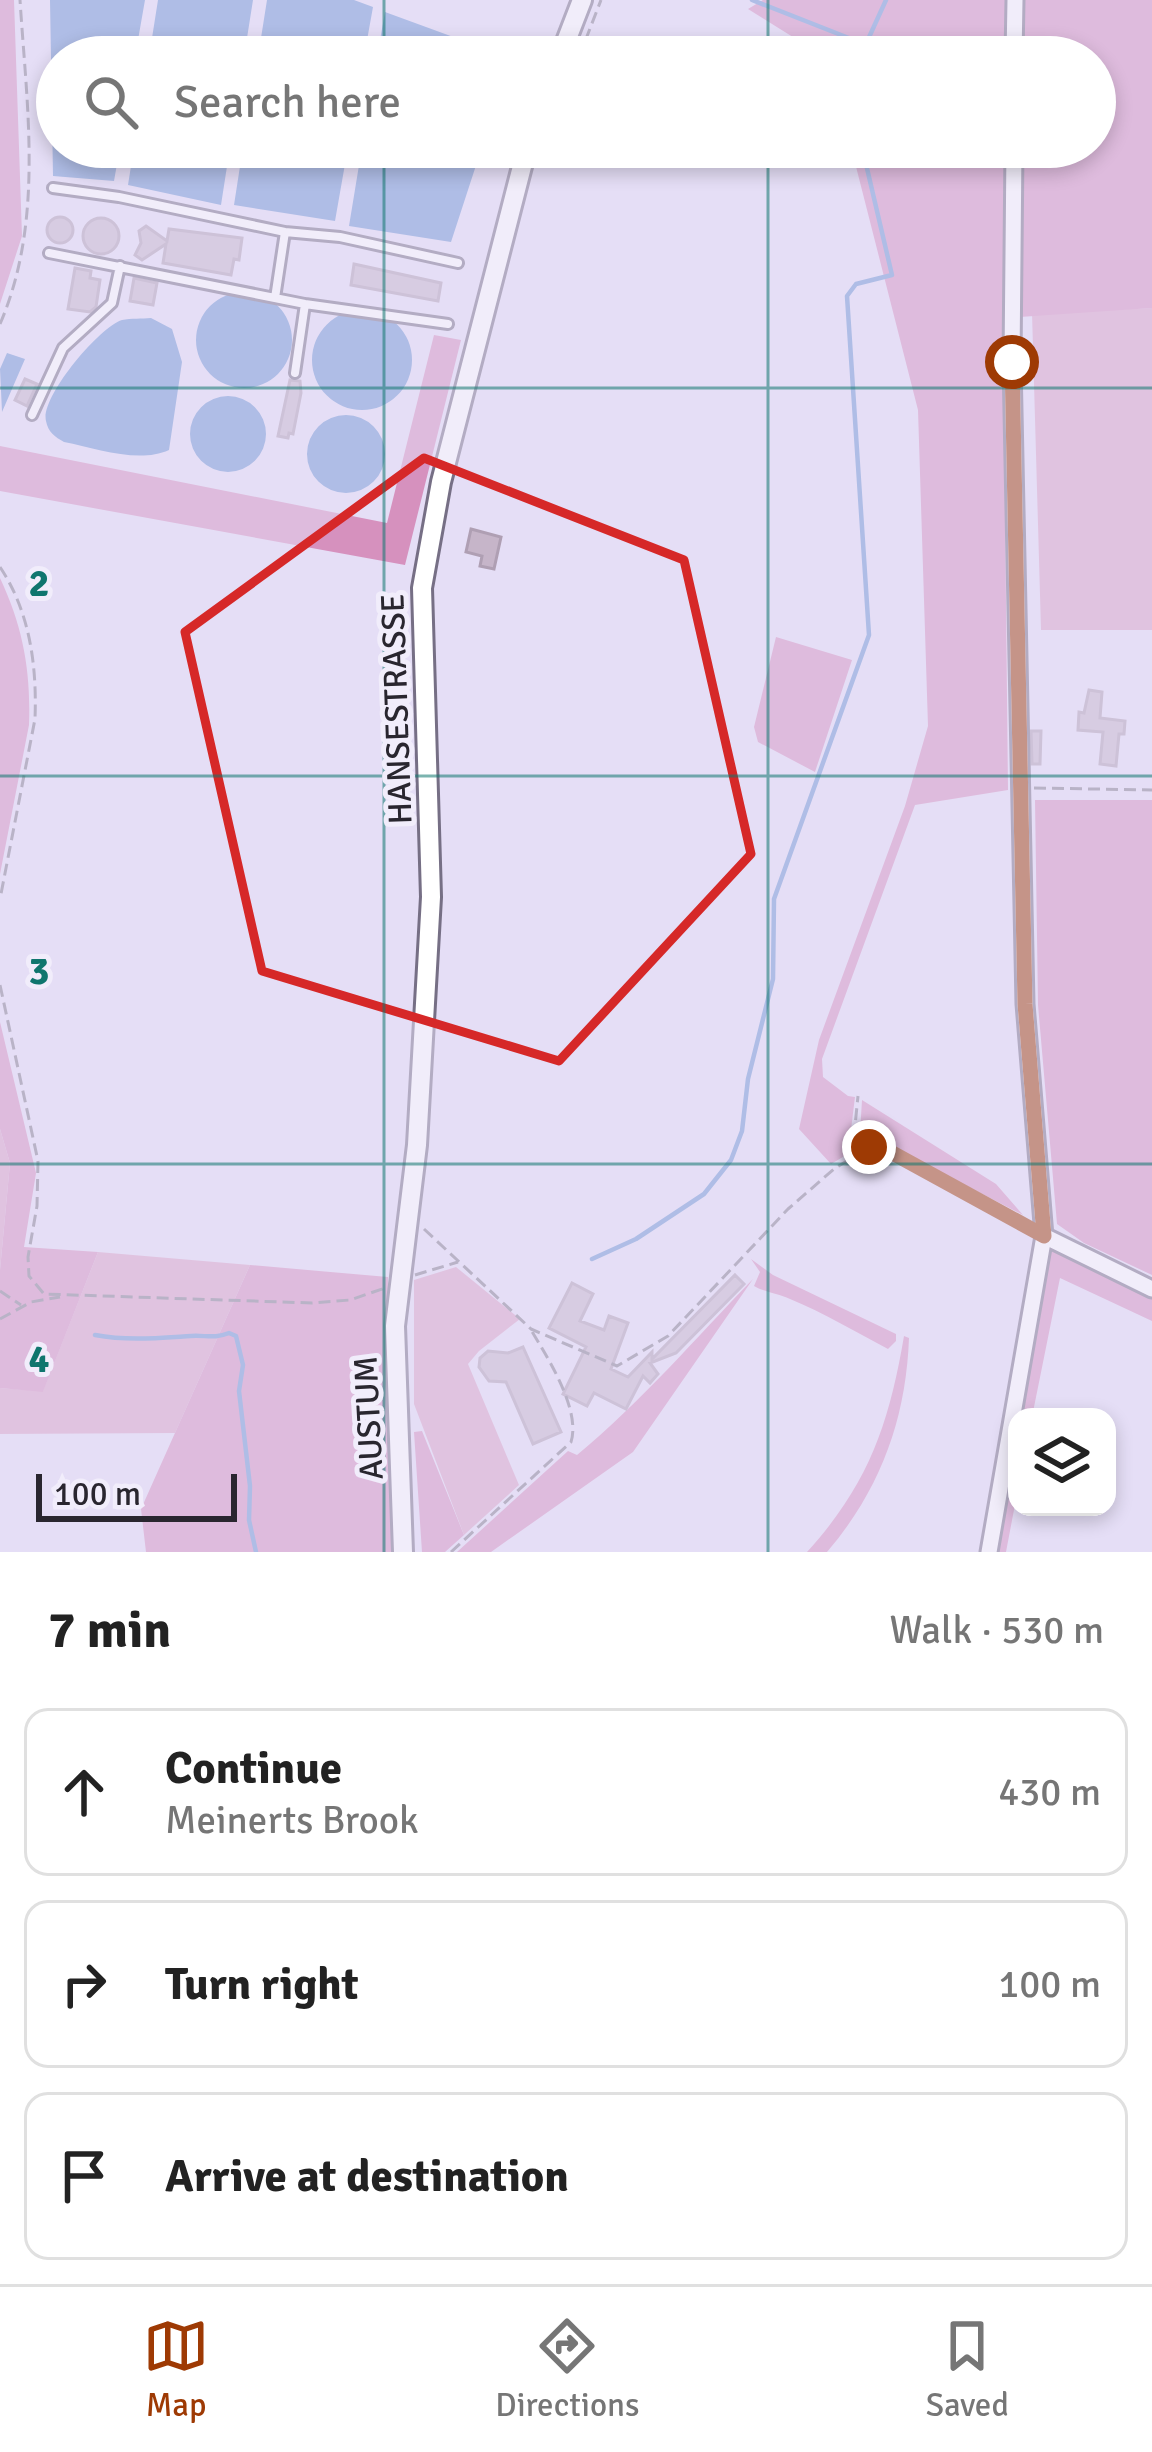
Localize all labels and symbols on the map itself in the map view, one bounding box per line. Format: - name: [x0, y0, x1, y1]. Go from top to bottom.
- route start: [985, 335, 1039, 389]
- text: 2: [28, 559, 50, 607]
- street label: HANSESTRASSE: [372, 593, 422, 825]
- text: 3: [28, 947, 50, 995]
- route end: [842, 1120, 896, 1174]
- text: 4: [28, 1335, 50, 1383]
- street label: AUSTUM: [345, 1355, 393, 1481]
- scale bar: [36, 1468, 237, 1521]

